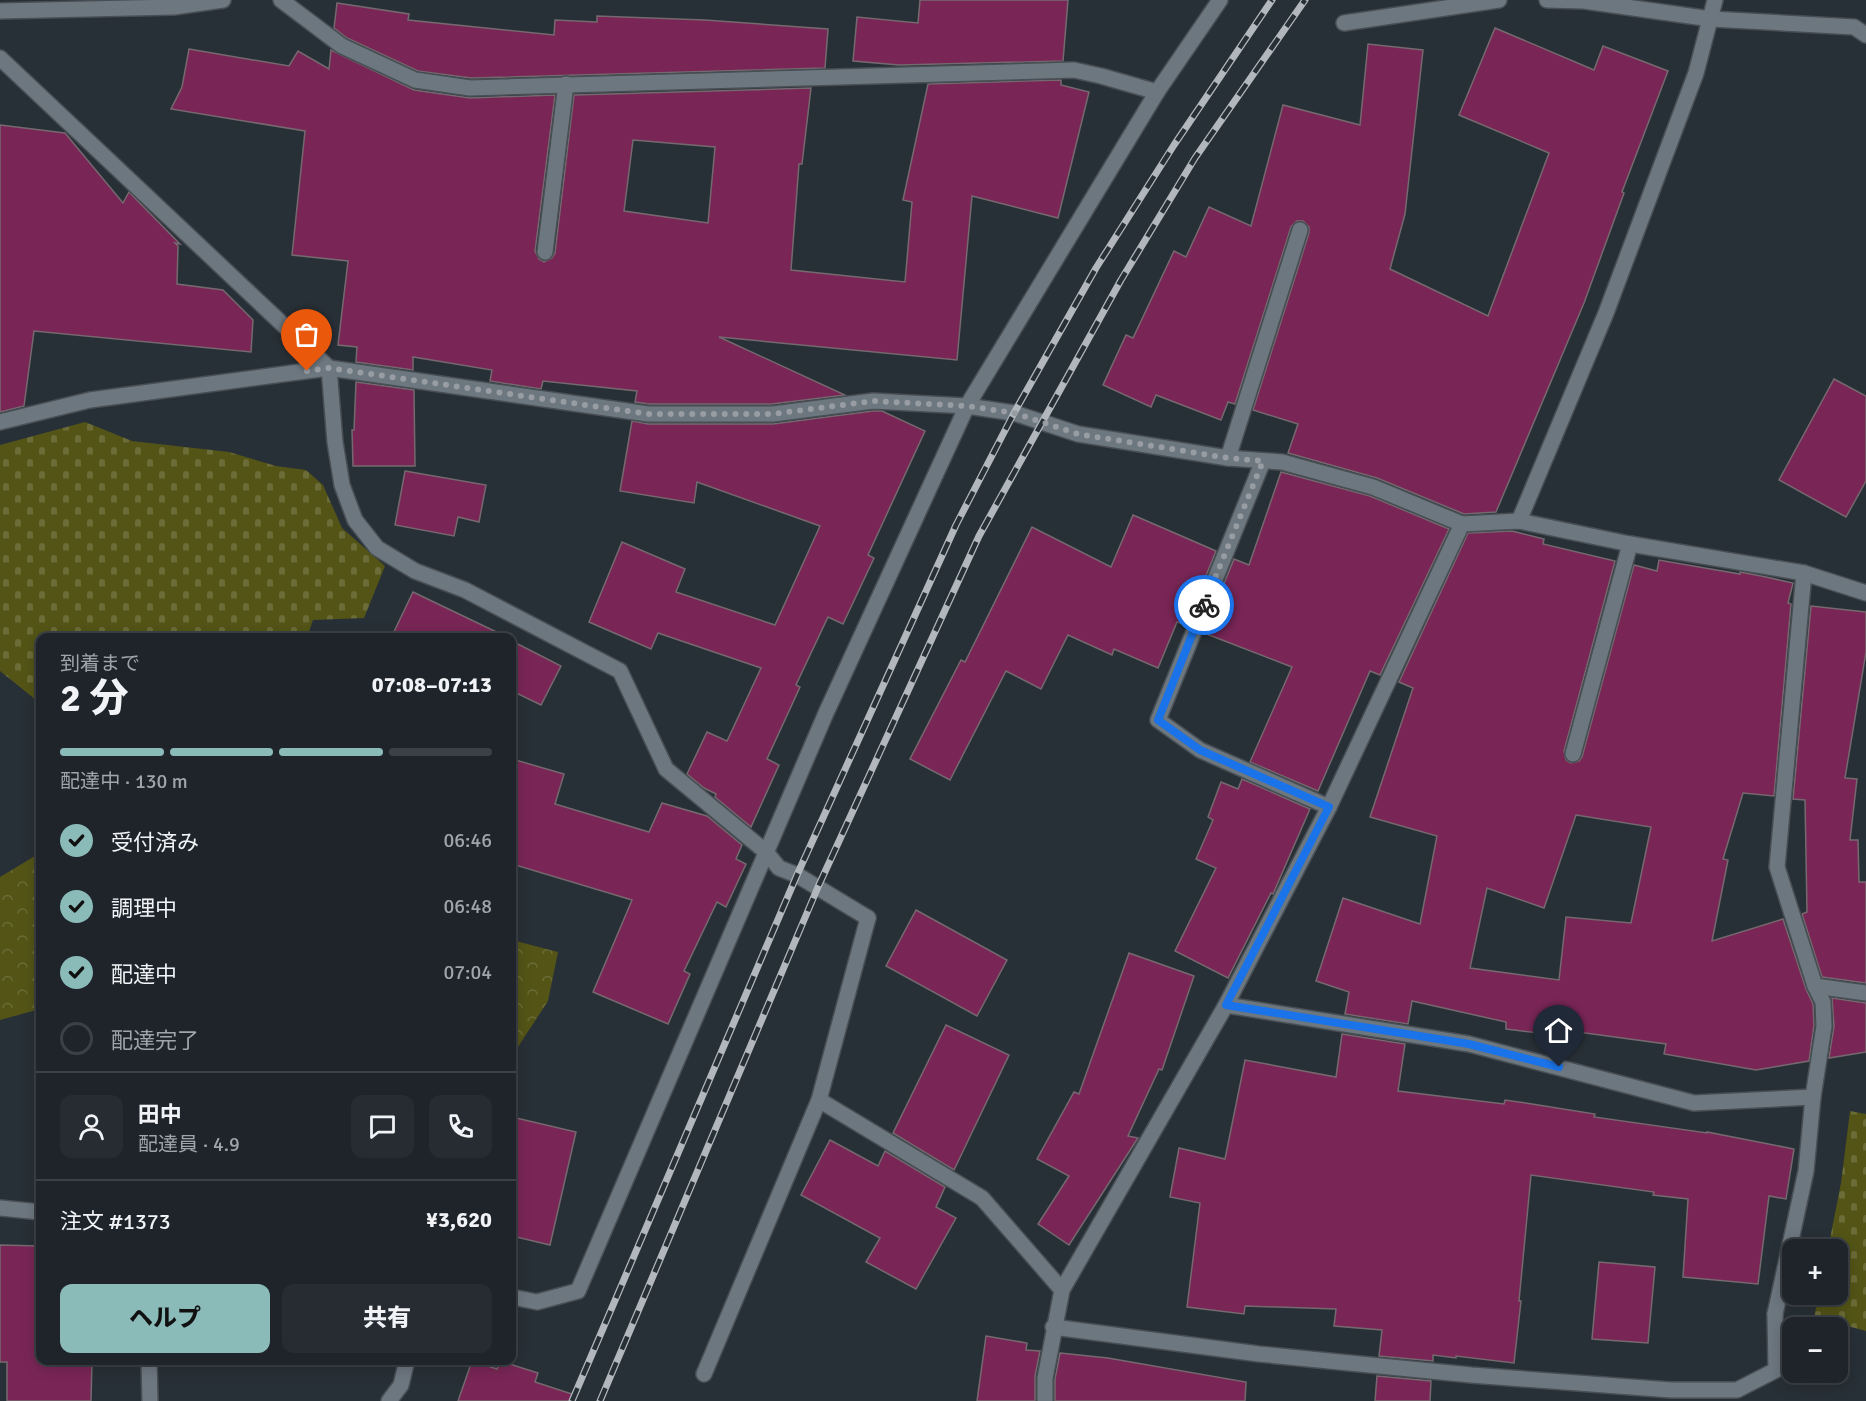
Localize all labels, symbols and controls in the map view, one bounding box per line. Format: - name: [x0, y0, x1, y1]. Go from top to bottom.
- pin: [281, 309, 332, 371]
- icon: bag: [290, 318, 323, 351]
- courier: [1174, 575, 1234, 635]
- icon: bike: [1188, 589, 1221, 622]
- text: 到着まで: [60, 651, 140, 676]
- text: 07:08–07:13: [372, 671, 492, 698]
- text: 2 分: [60, 674, 129, 722]
- text: 配達中 · 130 m: [60, 769, 188, 794]
- icon: check: [60, 824, 93, 857]
- text: 06:46: [443, 828, 492, 853]
- text: 受付済み: [111, 829, 199, 856]
- icon: check: [60, 890, 93, 923]
- text: 06:48: [443, 894, 492, 919]
- text: 調理中: [111, 895, 177, 922]
- icon: check: [60, 956, 93, 989]
- text: 07:04: [443, 960, 492, 985]
- text: 配達中: [111, 961, 177, 988]
- pin: [1533, 1005, 1584, 1067]
- icon: home: [1542, 1014, 1575, 1047]
- text: 配達完了: [111, 1027, 199, 1054]
- button: person: [60, 1095, 123, 1158]
- button: chat: [351, 1095, 414, 1158]
- button: phone: [429, 1095, 492, 1158]
- text: 田中: [138, 1101, 182, 1128]
- text: 配達員 · 4.9: [138, 1132, 240, 1157]
- text: ¥3,620: [426, 1206, 492, 1233]
- text: 注文 #1373: [60, 1208, 171, 1235]
- map controls: [1782, 1239, 1848, 1383]
- button: +: [1782, 1239, 1848, 1305]
- button: ヘルプ: [60, 1284, 270, 1353]
- button: 共有: [282, 1284, 492, 1353]
- button: −: [1782, 1317, 1848, 1383]

